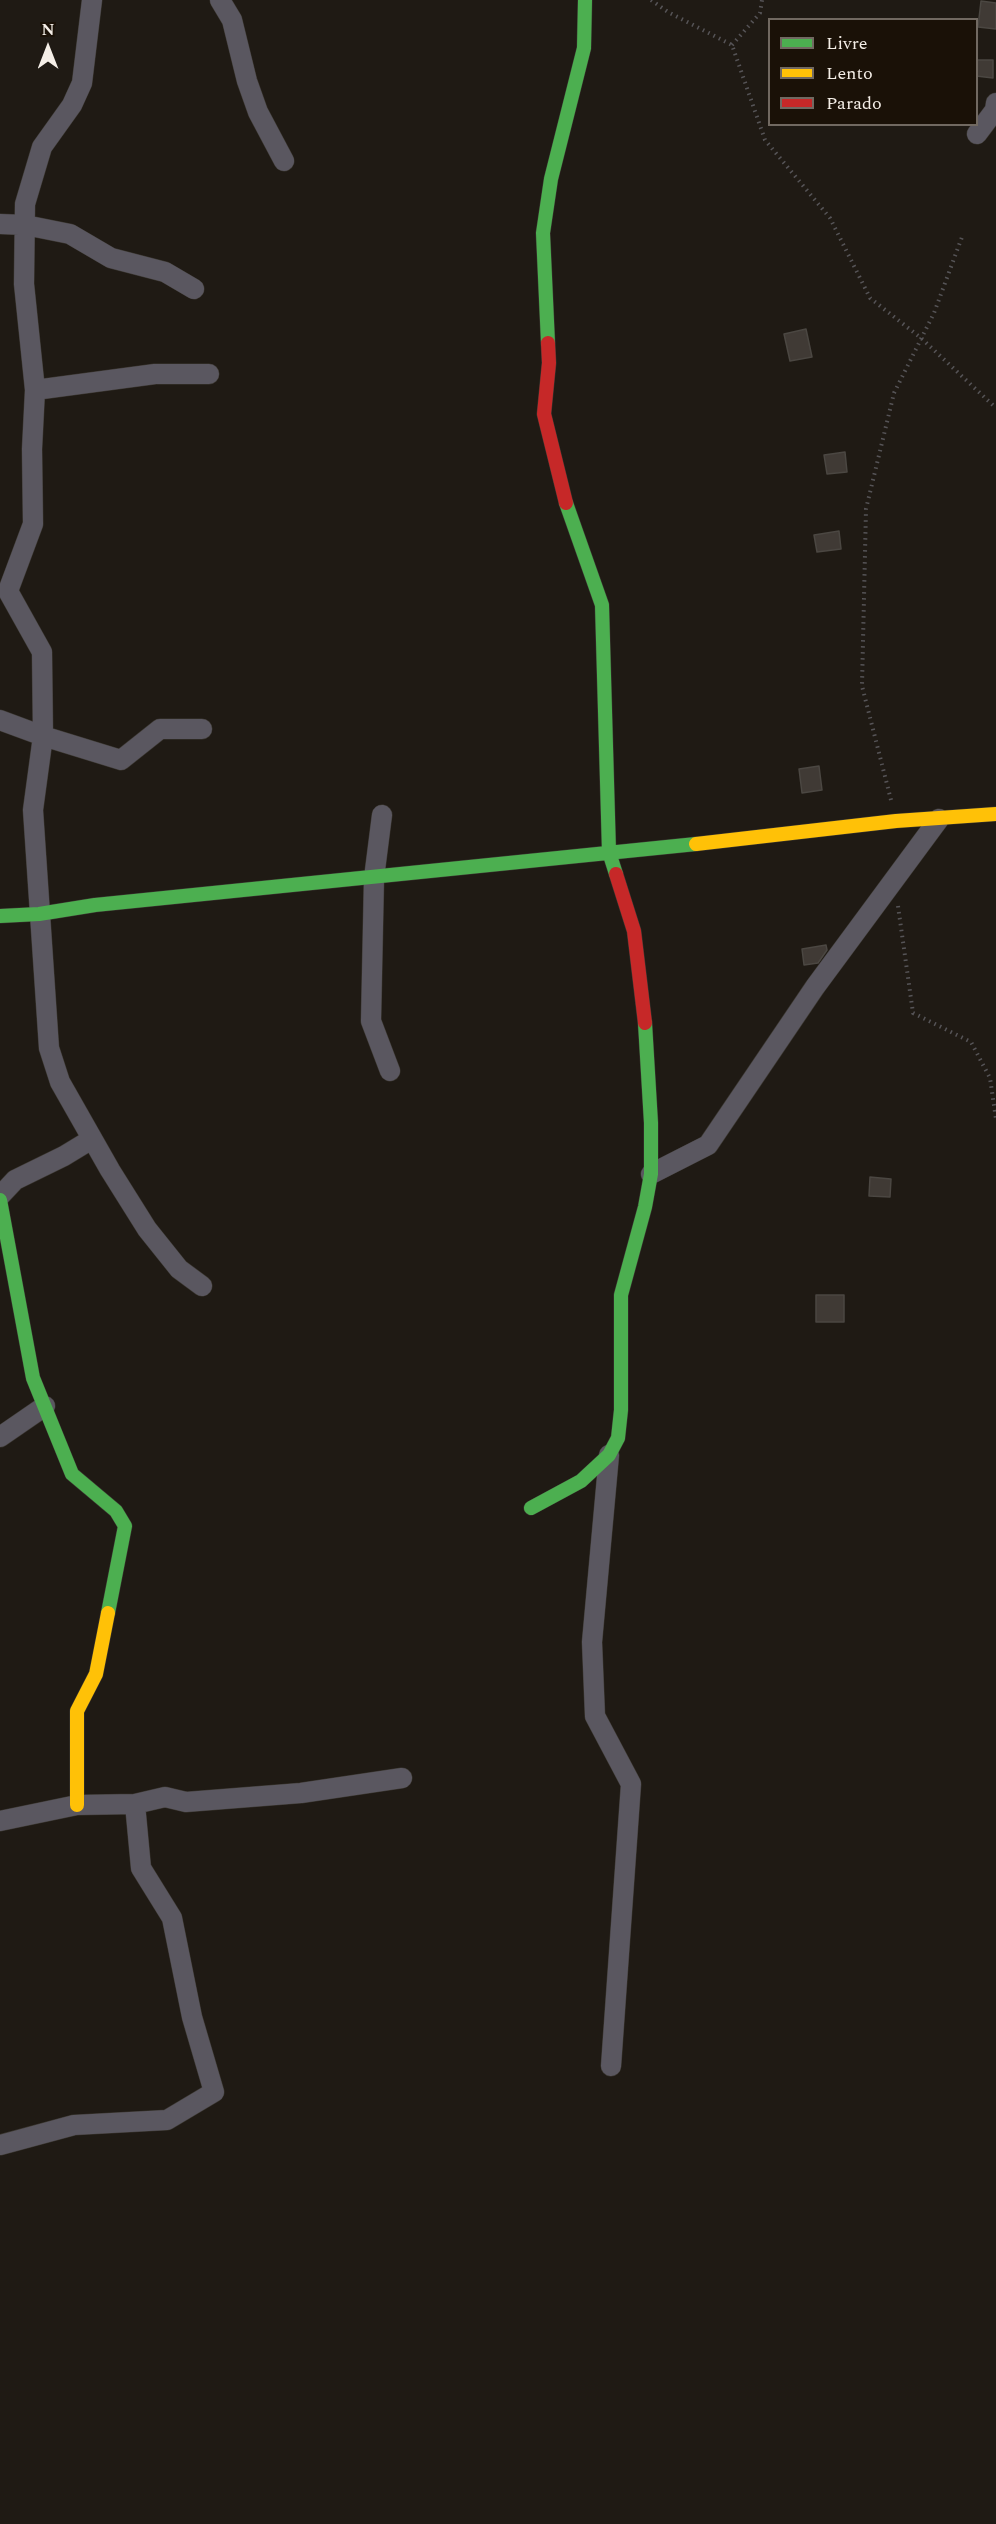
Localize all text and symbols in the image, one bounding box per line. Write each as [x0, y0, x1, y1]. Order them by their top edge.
north arrow [18, 18, 78, 78]
text: N [41, 18, 55, 42]
legend [768, 18, 978, 126]
text: Livre [826, 30, 868, 57]
text: Lento [826, 60, 873, 87]
text: Parado [826, 90, 882, 117]

